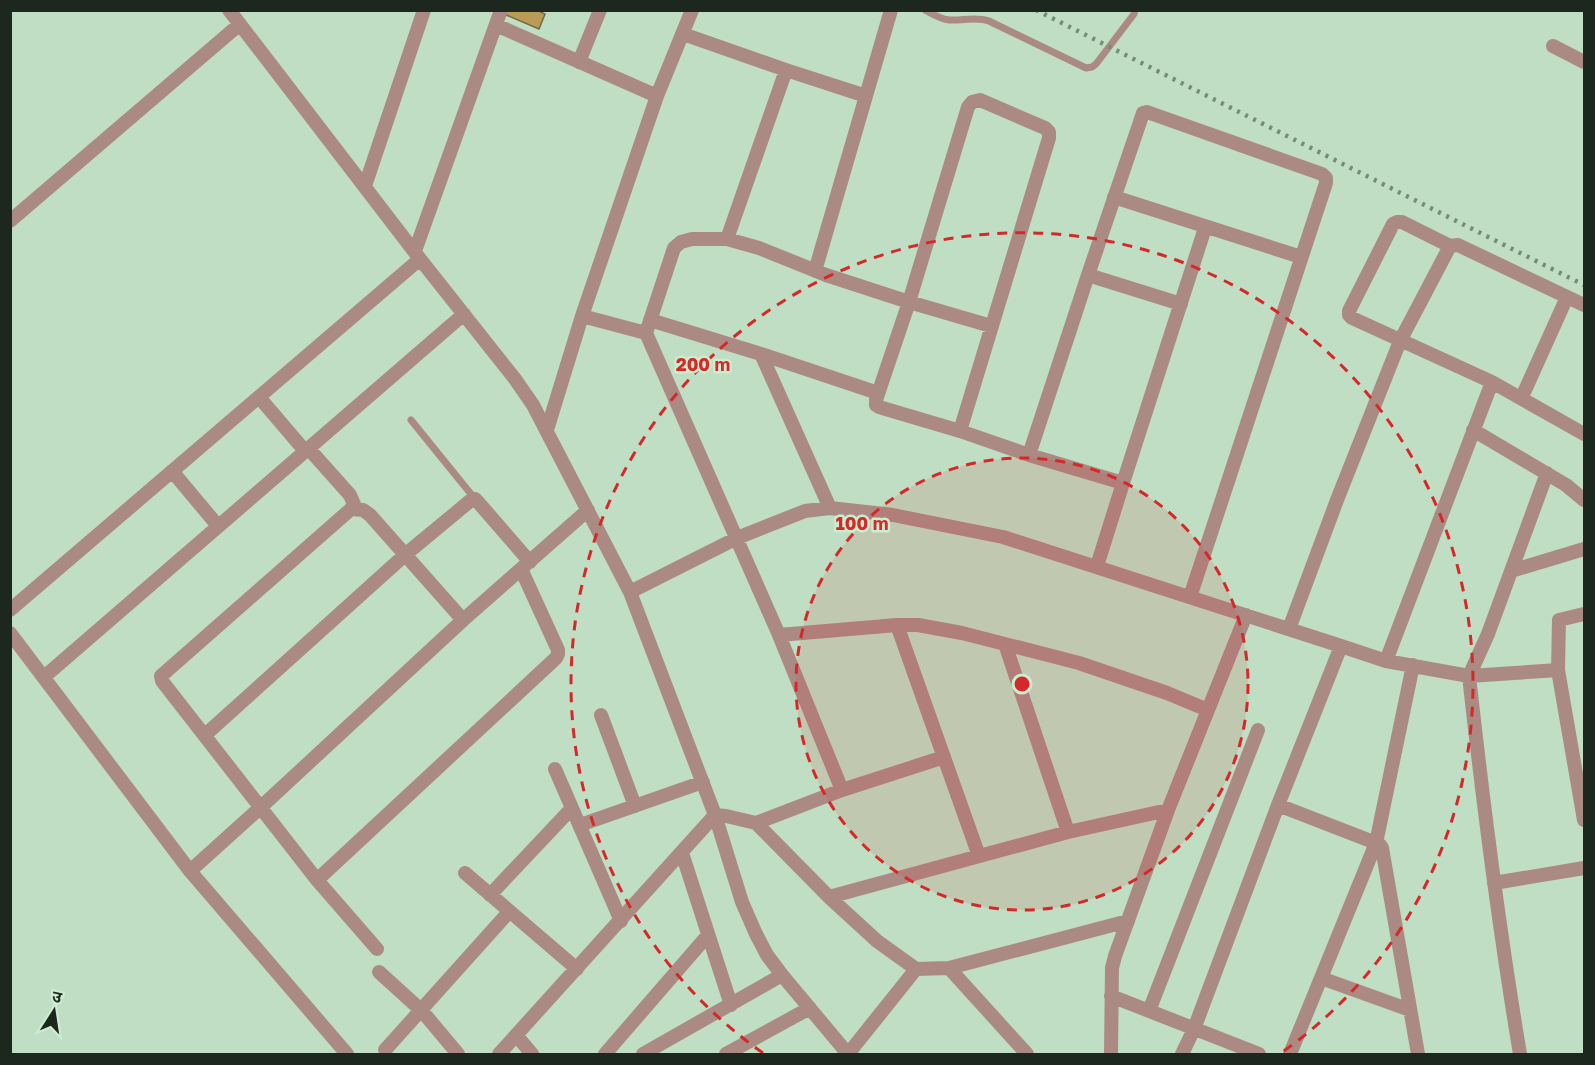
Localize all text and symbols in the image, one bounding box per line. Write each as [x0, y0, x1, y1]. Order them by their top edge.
text: 200 m [676, 353, 730, 375]
text: 100 m [836, 512, 888, 534]
centre of rings [1012, 674, 1032, 694]
north arrow [24, 981, 84, 1041]
text: उ [50, 986, 64, 1007]

